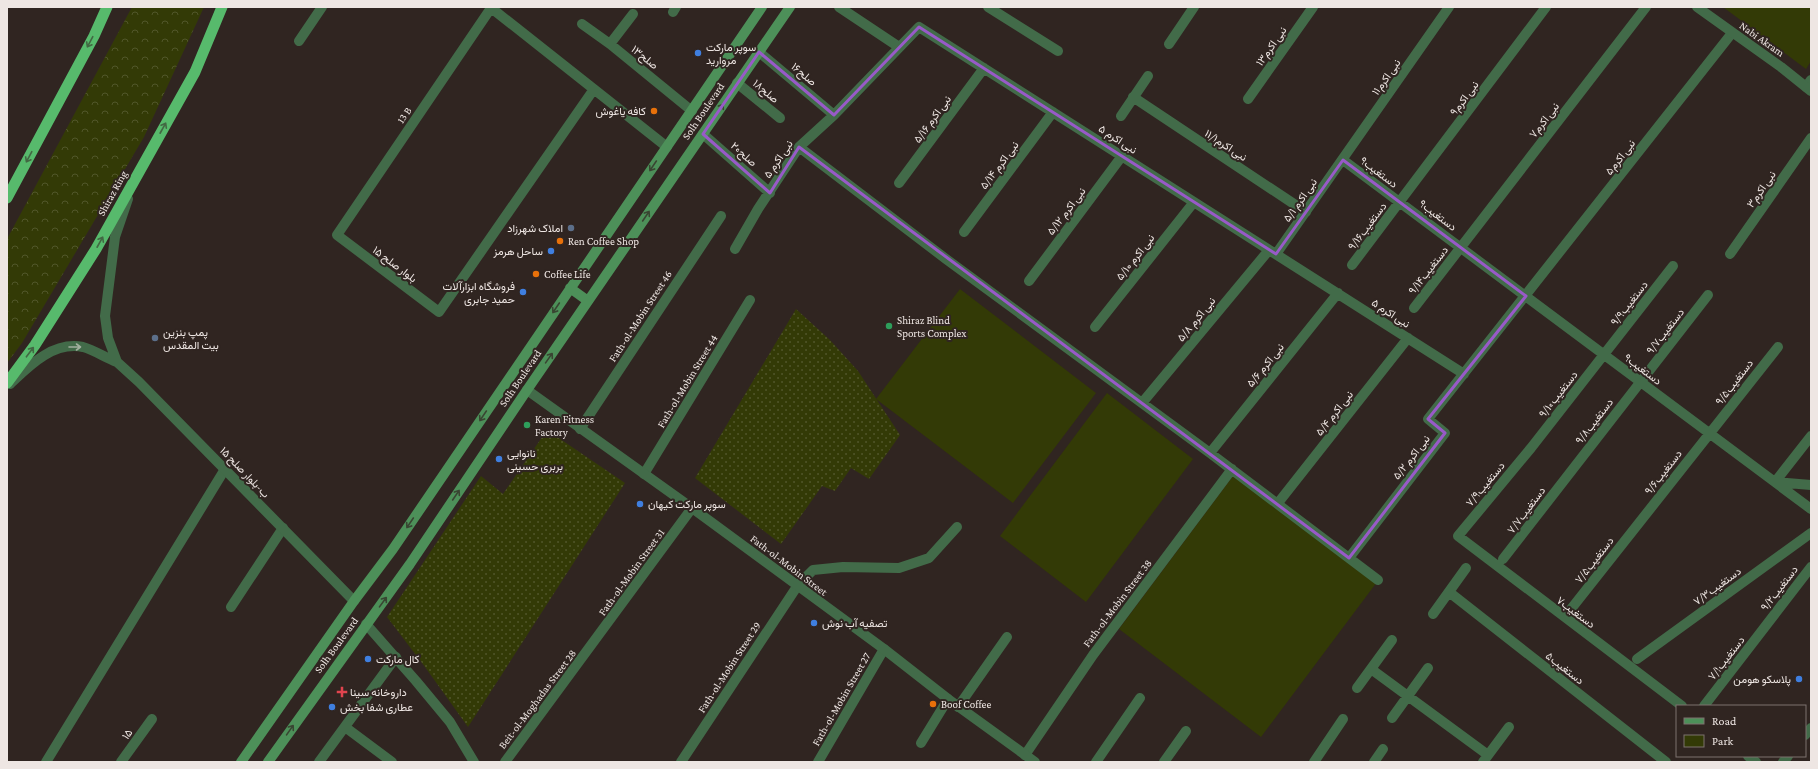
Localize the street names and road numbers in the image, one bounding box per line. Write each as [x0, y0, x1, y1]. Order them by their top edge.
street label: Nabi Akram [1737, 19, 1787, 59]
street label: نبی اکرم۱۳ [1253, 24, 1290, 69]
street label: صلح۱۳ [628, 43, 661, 73]
street label: نبی اکرم۱۱ [1369, 57, 1404, 98]
street label: صلح۱۶ [788, 60, 819, 89]
street label: صلح۱۸ [749, 77, 781, 107]
street label: نبی اکرم۹ [1447, 78, 1482, 119]
street label: Solh Boulevard [680, 80, 727, 142]
street label: نبی اکرم ۵/۱۶ [911, 93, 955, 146]
street label: نبی اکرم۷ [1527, 100, 1563, 141]
street label: 13 B [394, 105, 414, 125]
street label: نبی اکرم ۵ [1096, 122, 1139, 157]
street label: نبی اکرم۱۱/۱ [1202, 127, 1249, 165]
street label: نبی اکرم۵ [1603, 137, 1639, 178]
street label: نبی اکرم ۵ [761, 138, 797, 181]
street label: صلح۲۰ [727, 139, 759, 170]
street label: نبی اکرم ۵/۱۴ [977, 139, 1022, 192]
street label: دستغیب۹ [1357, 154, 1400, 191]
street label: Shiraz Ring [95, 168, 130, 218]
street label: نبی اکرم۳ [1744, 168, 1780, 211]
street label: نبی اکرم ۵/۱ [1281, 176, 1321, 225]
street label: نبی اکرم ۵/۱۲ [1044, 185, 1089, 238]
street label: ۹دستغیب [1416, 197, 1459, 234]
street label: دستغیب۹/۱۶ [1345, 200, 1389, 253]
street label: نبی اکرم ۵/۱۰ [1113, 232, 1158, 284]
street label: بلوار صلح ۱۵ [369, 244, 419, 286]
street label: دستغیب۹/۱۴ [1406, 244, 1451, 297]
street label: Fath-ol-Mobin Street 46 [606, 268, 674, 364]
street label: دستغیب۹/۹ [1608, 278, 1651, 328]
street label: نبی اکرم ۵/۸ [1174, 294, 1219, 345]
street label: نبی اکرم ۵ [1369, 296, 1412, 331]
street label: دستغیب۹/۷ [1644, 306, 1687, 357]
street label: Fath-ol-Mobin Street 44 [654, 332, 720, 430]
street label: نبی اکرم ۵/۶ [1244, 341, 1288, 390]
street label: Solh Boulevard [497, 347, 544, 409]
street label: دستغیب۹ [1621, 351, 1664, 388]
street label: ۹/۵دستغیب [1713, 357, 1756, 408]
street label: دستغیب۹/۱۰ [1536, 368, 1581, 420]
street label: نبی اکرم ۵/۴ [1313, 388, 1357, 439]
street label: دستغیب۹/۸ [1573, 396, 1616, 447]
street label: نبی اکرم ۵/۲ [1390, 433, 1434, 483]
street label: ۱۵ ب-بلوار صلح [216, 444, 272, 501]
street label: دستغیب۹/۶ [1642, 447, 1685, 497]
street label: دستغیب۷/۹ [1463, 459, 1508, 509]
street label: دستغیب۷/۷ [1505, 484, 1548, 536]
street label: Fath-ol-Mobin Street 31 [596, 526, 667, 618]
street label: Fath-ol-Mobin Street [748, 532, 830, 598]
street label: دستغیب۷/۵ [1572, 535, 1617, 586]
street label: Fath-ol-Mobin Street 38 [1080, 557, 1154, 649]
street label: دستغیب۹/۲ [1758, 563, 1801, 613]
street label: دستغیب۷/۳ [1691, 565, 1744, 608]
street label: دستغیب۷ [1554, 594, 1598, 631]
street label: Solh Boulevard [312, 615, 360, 675]
street label: Fath-ol-Mobin Street 29 [695, 619, 763, 715]
street label: دستغیب۷/۱ [1705, 634, 1748, 683]
street label: Beit-ol-Moghadas Street 28 [496, 647, 579, 752]
street label: دستغیب۵ [1543, 649, 1586, 687]
street label: Fath-ol-Mobin Street 27 [809, 650, 873, 748]
street label: ۱۵ [119, 727, 135, 741]

